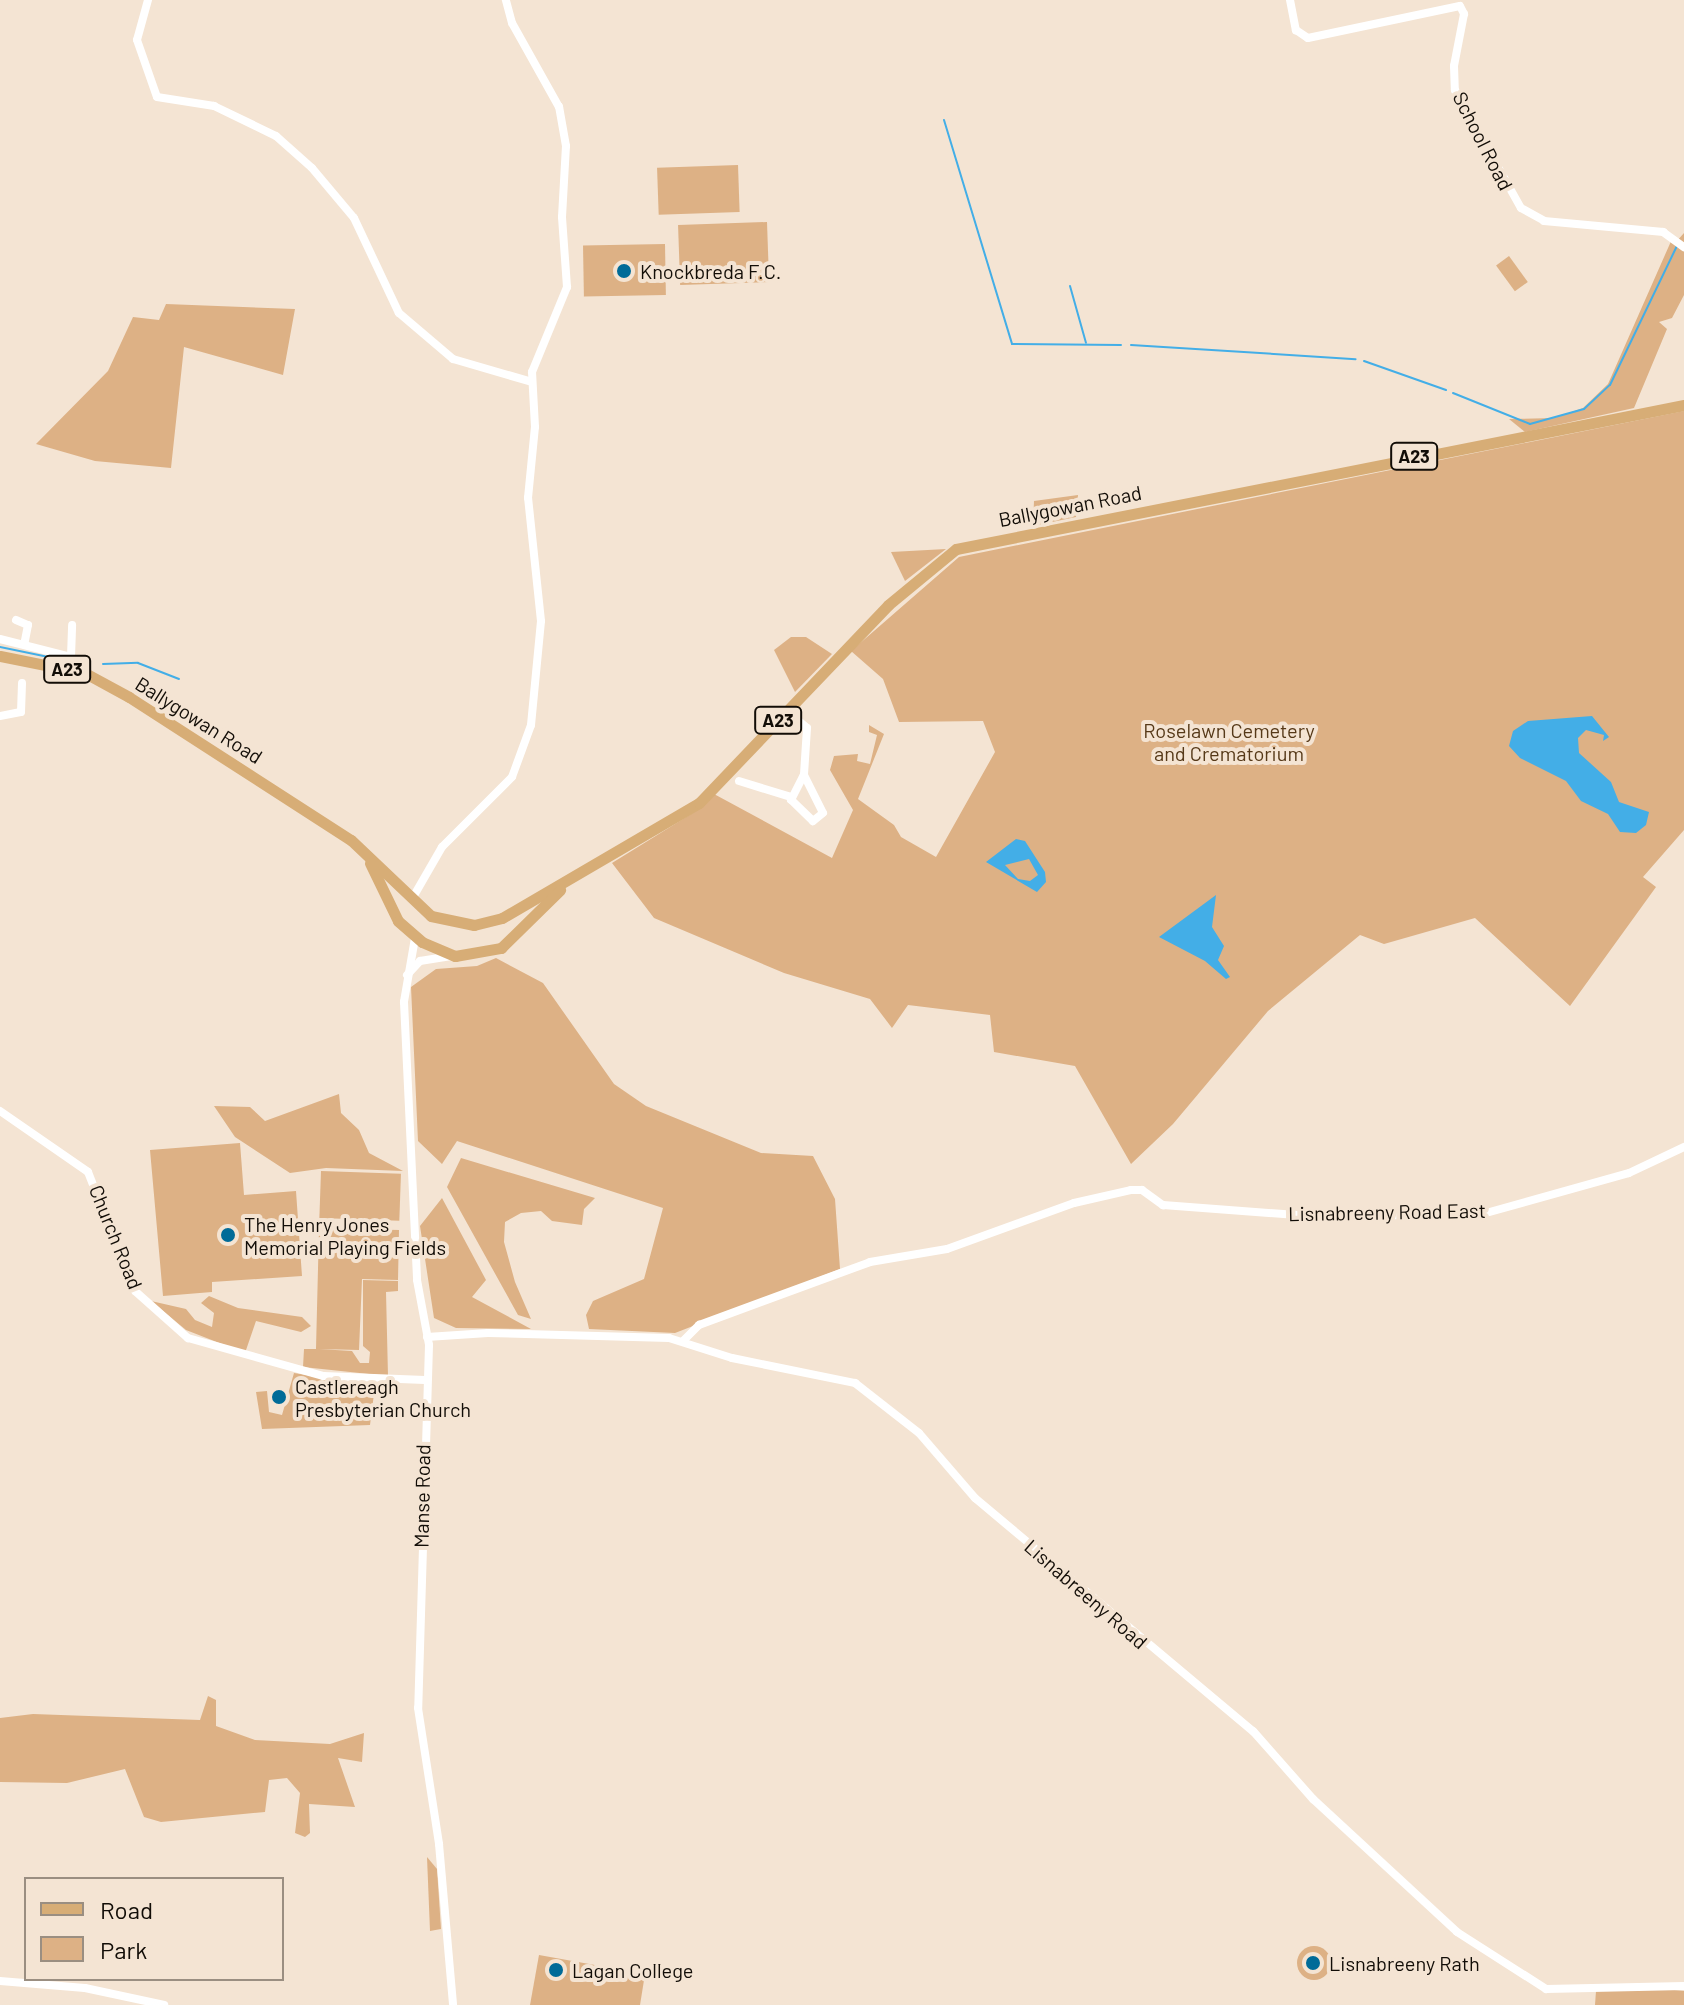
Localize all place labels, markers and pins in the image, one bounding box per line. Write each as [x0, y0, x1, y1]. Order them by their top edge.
place label: Knockbreda F.C. [640, 259, 781, 283]
marker: Knockbreda F.C. [615, 262, 633, 280]
place label: The Henry Jones Memorial Playing Fields [244, 1212, 446, 1259]
marker: The Henry Jones Memorial Playing Fields [219, 1226, 237, 1244]
place label: Castlereagh Presbyterian Church [295, 1374, 471, 1421]
marker: Castlereagh Presbyterian Church [270, 1388, 288, 1406]
place label: Lisnabreeny Rath [1329, 1951, 1480, 1975]
marker: Lisnabreeny Rath [1304, 1954, 1322, 1972]
place label: Lagan College [572, 1958, 694, 1982]
marker: Lagan College [547, 1961, 565, 1979]

